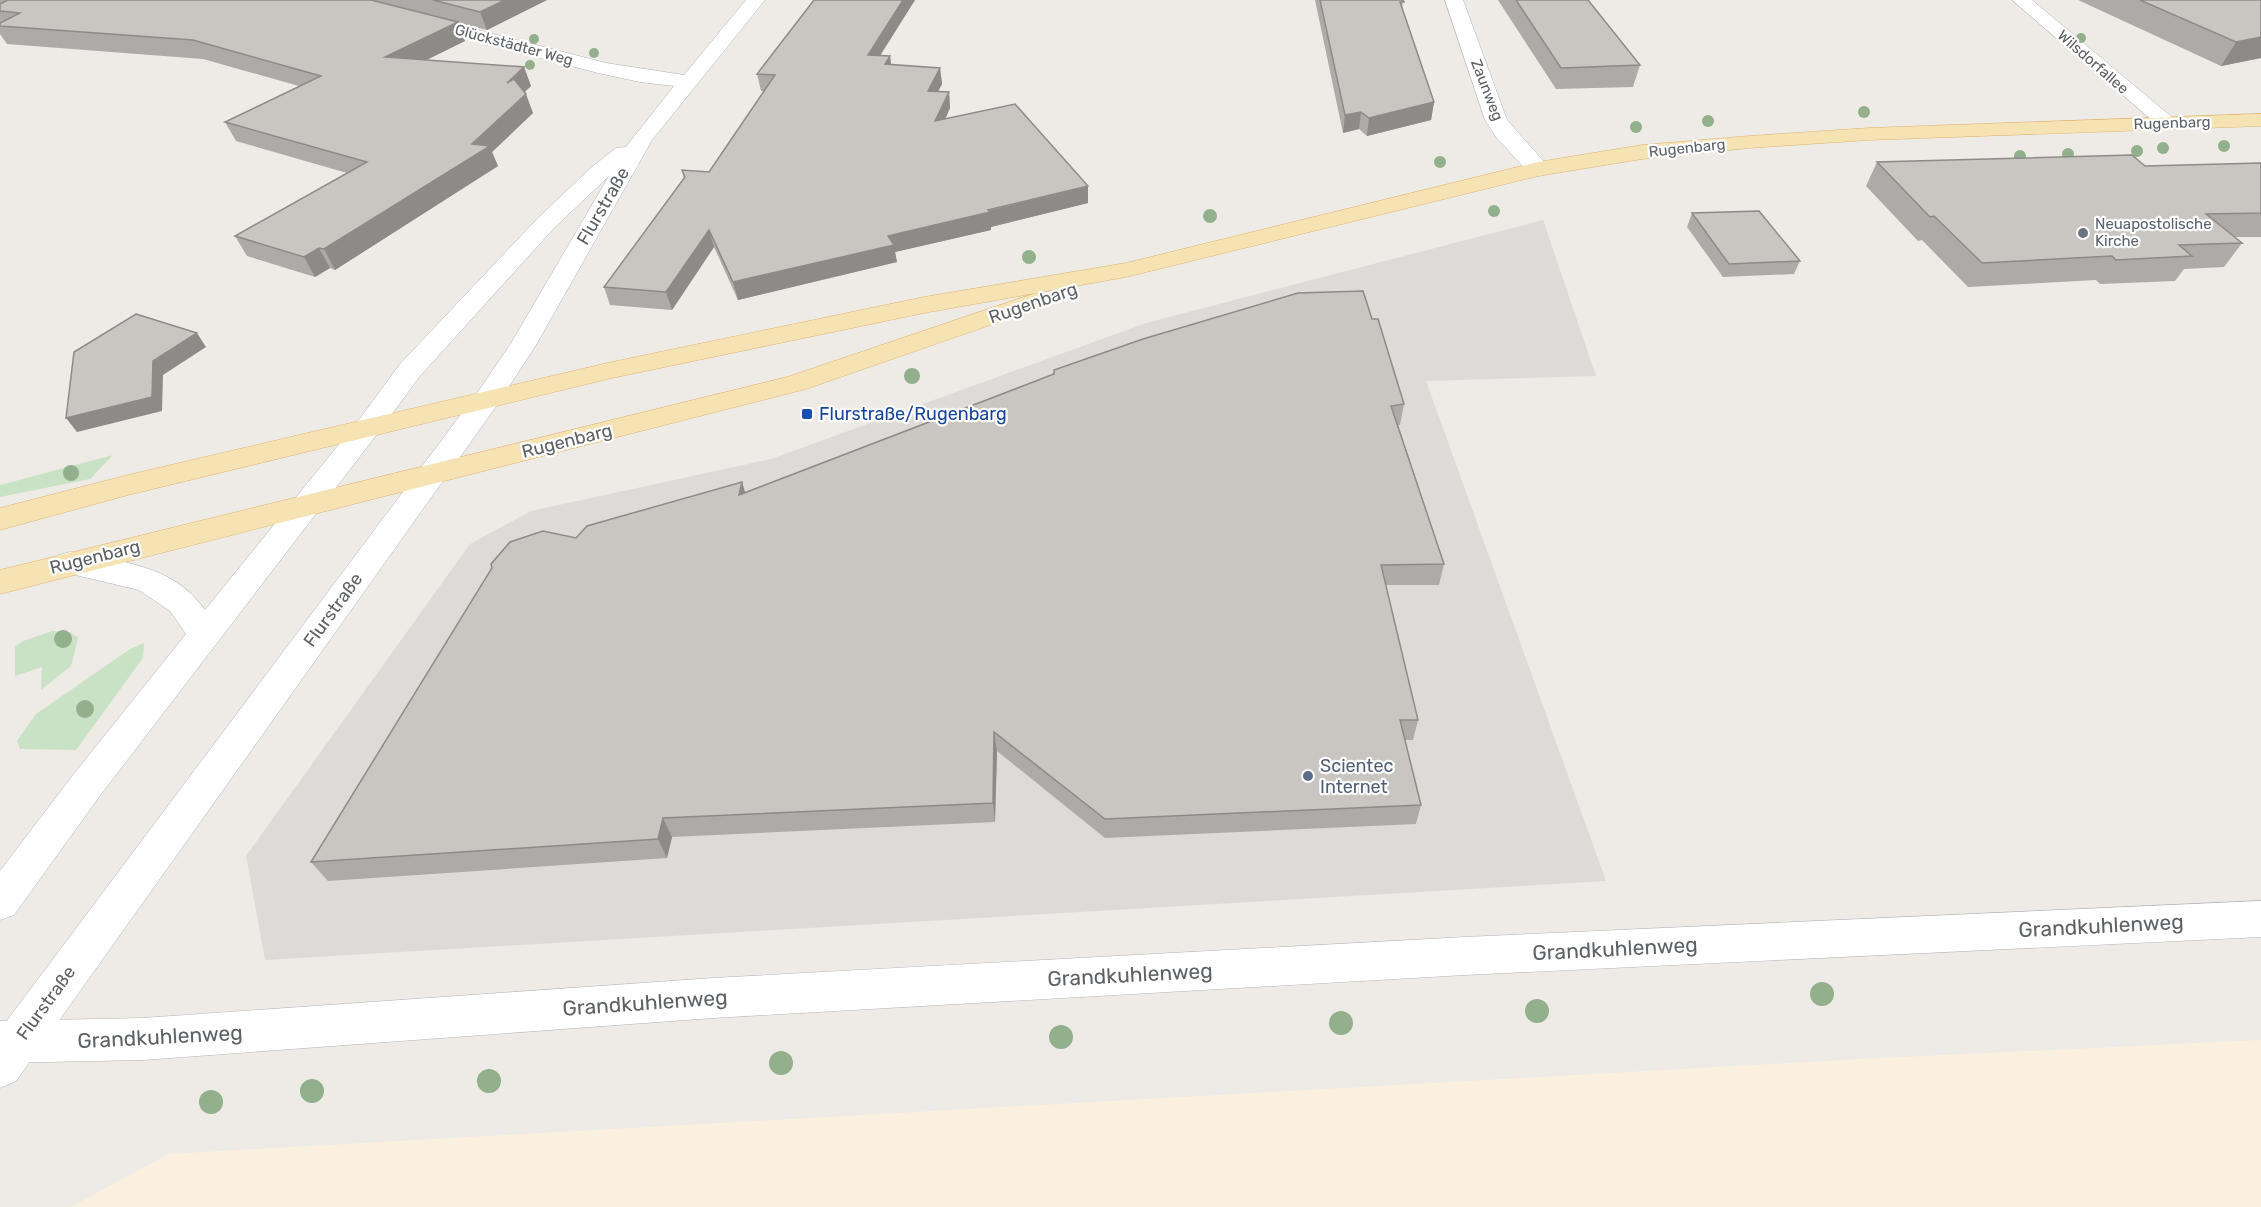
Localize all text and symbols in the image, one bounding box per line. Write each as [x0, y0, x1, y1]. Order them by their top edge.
street label: Glückstädter Weg [453, 21, 575, 69]
street label: Wilsdorfallee [2054, 26, 2132, 98]
street label: Zaunweg [1467, 57, 1507, 123]
street label: Rugenbarg [2133, 113, 2211, 133]
street label: Rugenbarg [1648, 135, 1726, 161]
street label: Flurstraße [572, 163, 634, 249]
place label: Neuapostolische Kirche [2095, 215, 2212, 250]
marker: Neuapostolische Kirche [2076, 226, 2090, 240]
street label: Rugenbarg [986, 278, 1080, 328]
place label: Flurstraße/Rugenbarg [819, 403, 1007, 425]
marker: Flurstraße/Rugenbarg [800, 407, 814, 421]
street label: Rugenbarg [520, 419, 614, 463]
street label: Rugenbarg [48, 535, 142, 579]
street label: Flurstraße [299, 569, 367, 651]
place label: Scientec Internet [1320, 755, 1393, 798]
marker: Scientec Internet [1301, 769, 1315, 783]
street label: Grandkuhlenweg [2018, 909, 2184, 942]
street label: Grandkuhlenweg [1532, 932, 1698, 965]
street label: Grandkuhlenweg [1047, 958, 1213, 991]
street label: Flurstraße [12, 962, 80, 1044]
street label: Grandkuhlenweg [562, 984, 728, 1021]
street label: Grandkuhlenweg [77, 1020, 243, 1053]

